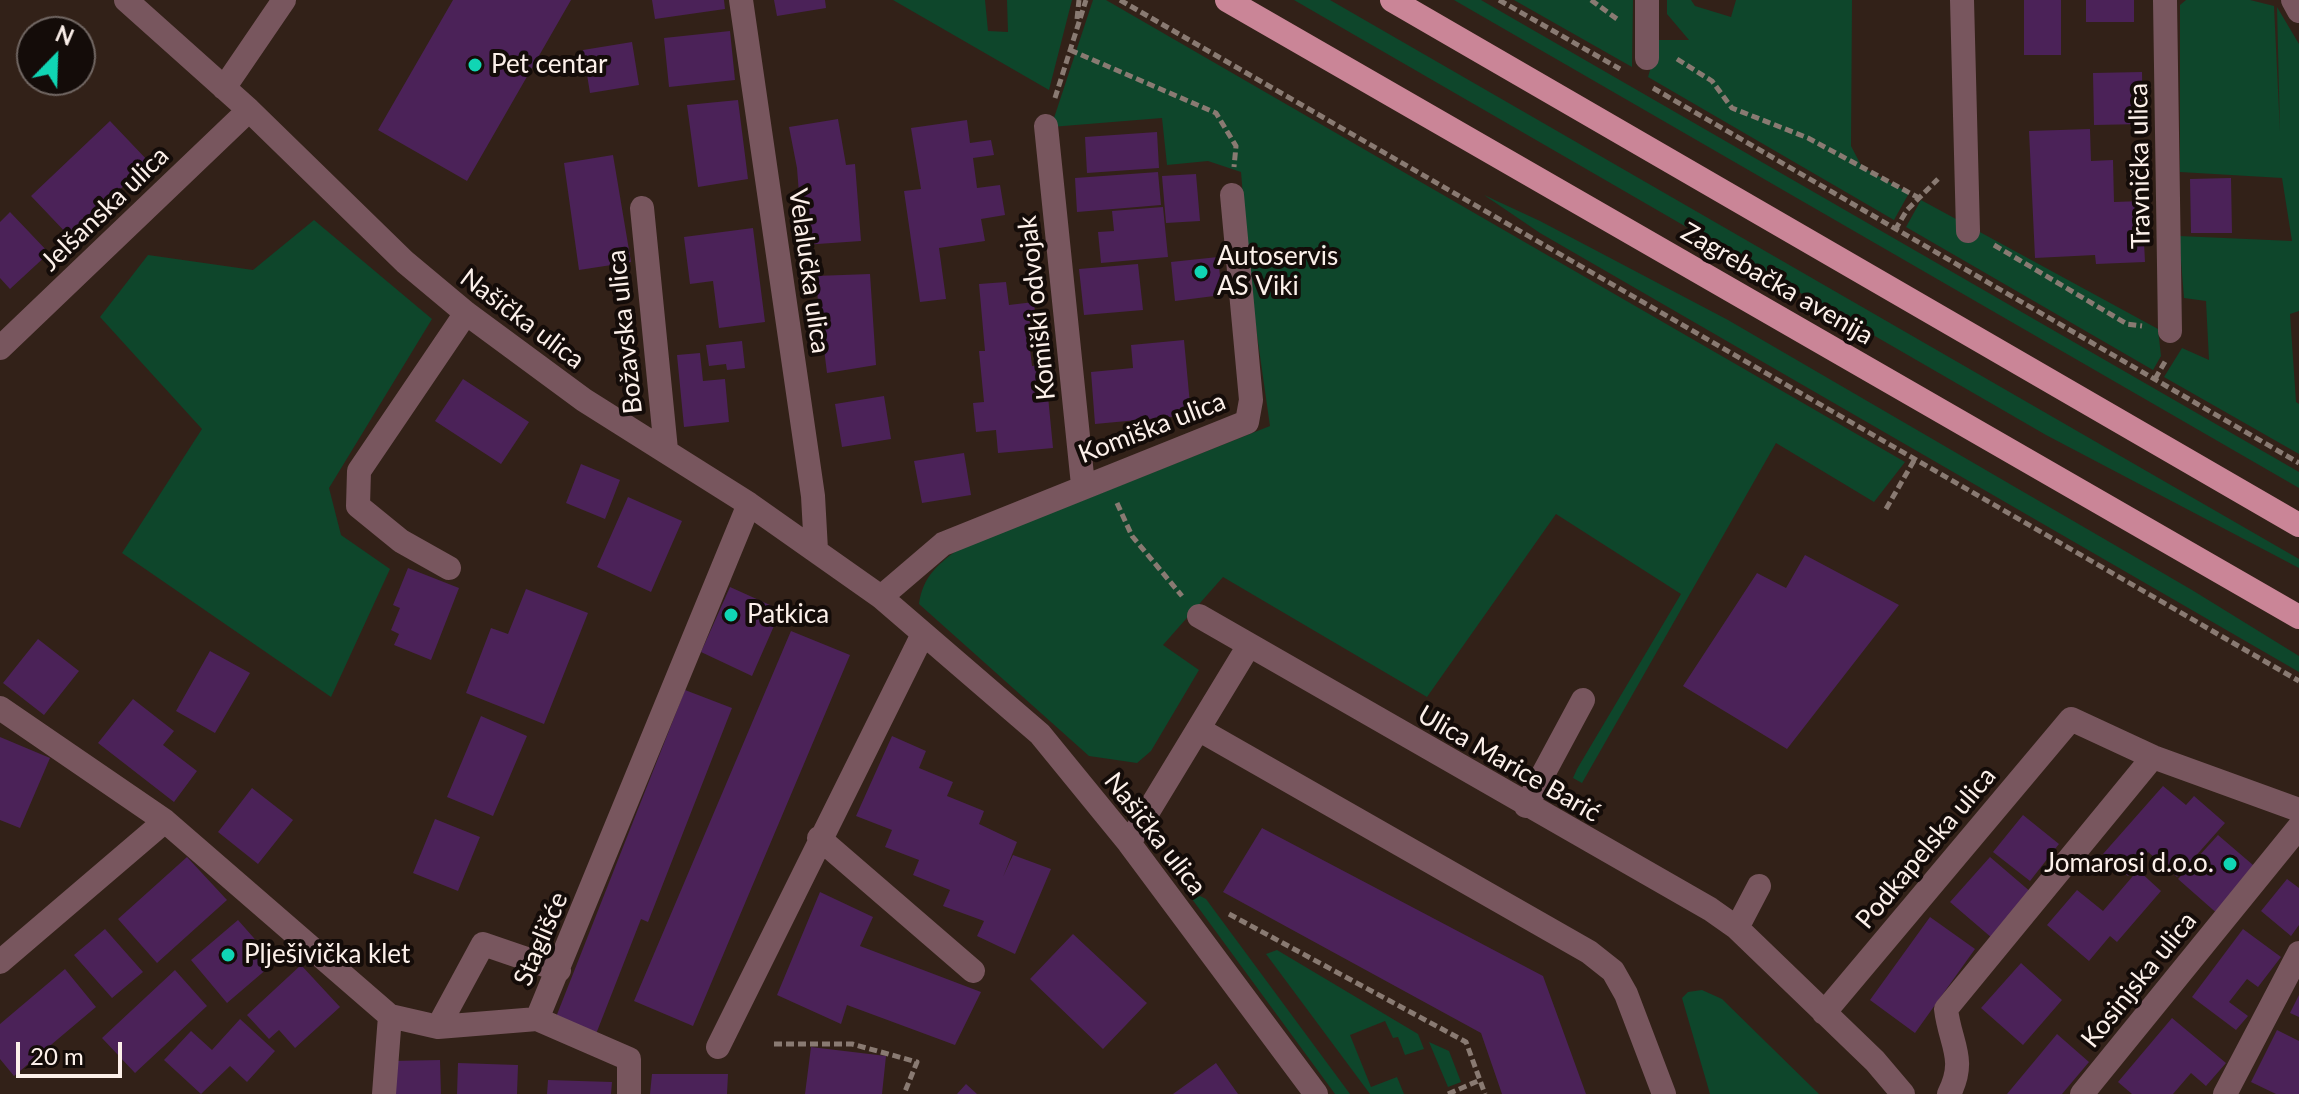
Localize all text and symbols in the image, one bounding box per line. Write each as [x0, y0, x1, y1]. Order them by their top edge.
north arrow [16, 16, 96, 96]
text: N [52, 20, 78, 51]
place label: Pet centar [491, 49, 607, 81]
marker: Pet centar [466, 56, 484, 74]
street label: Travnička ulica [2123, 83, 2157, 249]
street label: Jelšanska ulica [35, 140, 175, 278]
street label: Velalučka ulica [782, 186, 836, 356]
street label: Komiški odvojak [1012, 214, 1062, 402]
street label: Zagrebačka avenija [1675, 216, 1879, 352]
place label: Autoservis AS Viki [1217, 241, 1338, 302]
street label: Božavska ulica [601, 248, 649, 416]
street label: Našička ulica [454, 262, 590, 376]
marker: Autoservis AS Viki [1192, 263, 1210, 281]
street label: Komiška ulica [1074, 386, 1230, 470]
place label: Patkica [747, 599, 829, 631]
marker: Patkica [722, 606, 740, 624]
street label: Ulica Marice Barić [1412, 699, 1606, 829]
street label: Podkapelska ulica [1849, 761, 2003, 935]
street label: Našička ulica [1097, 766, 1213, 902]
place label: Jomarosi d.o.o. [2044, 848, 2214, 880]
marker: Jomarosi d.o.o. [2221, 855, 2239, 873]
street label: Staglišće [507, 887, 575, 991]
street label: Kosinjska ulica [2075, 906, 2203, 1054]
place label: Plješivička klet [244, 939, 410, 971]
marker: Plješivička klet [219, 946, 237, 964]
scale bar [20, 1026, 126, 1076]
text: 20 m [30, 1041, 84, 1070]

